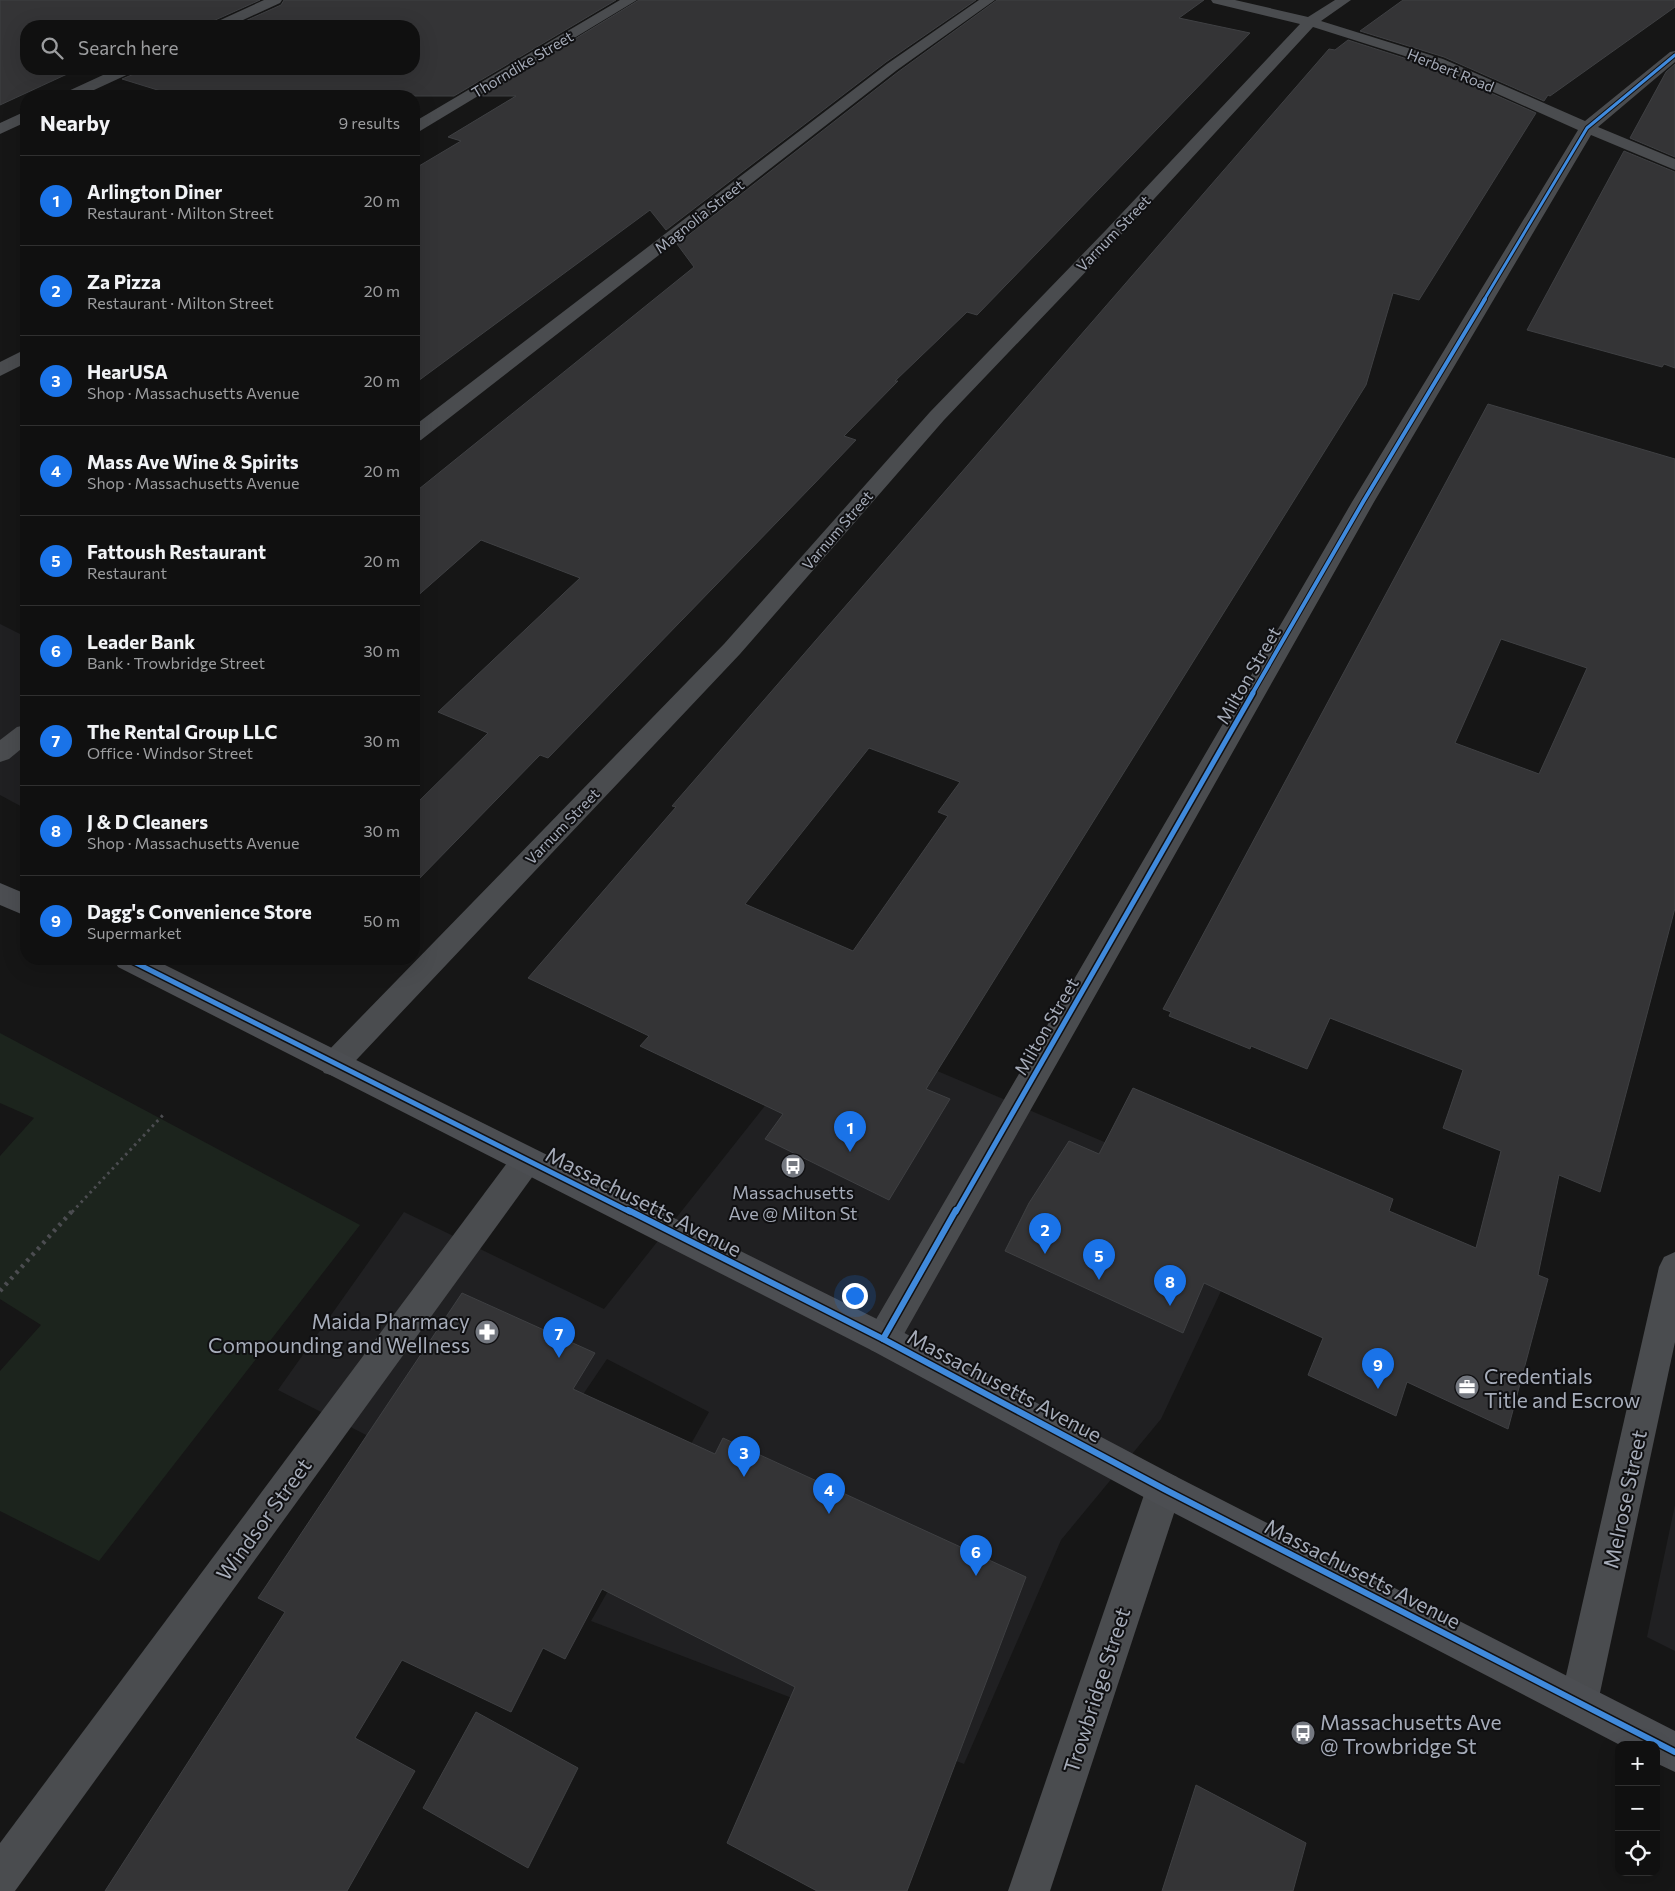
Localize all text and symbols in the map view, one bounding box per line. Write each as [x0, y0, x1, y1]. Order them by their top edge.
search box [20, 20, 420, 75]
street label: Thorndike Street [468, 27, 576, 101]
icon: search [38, 34, 66, 62]
text: Search here [78, 36, 178, 59]
street label: Herbert Road [1405, 44, 1497, 96]
text: Nearby [40, 110, 110, 135]
text: 9 results [339, 113, 400, 132]
street label: Magnolia Street [651, 175, 747, 257]
text: Arlington Diner [87, 180, 222, 203]
text: 1 [52, 191, 60, 210]
text: 20 m [364, 191, 400, 210]
street label: Varnum Street [1072, 191, 1154, 275]
text: Restaurant · Milton Street [87, 203, 274, 222]
text: Za Pizza [87, 270, 161, 293]
text: 2 [51, 281, 61, 300]
text: 20 m [364, 281, 400, 300]
text: Restaurant · Milton Street [87, 293, 274, 312]
text: HearUSA [87, 360, 168, 383]
text: 3 [51, 371, 61, 390]
text: 20 m [364, 371, 400, 390]
text: Shop · Massachusetts Avenue [87, 383, 299, 402]
text: Mass Ave Wine & Spirits [87, 450, 299, 473]
text: 4 [51, 461, 61, 480]
text: 20 m [364, 461, 400, 480]
text: Shop · Massachusetts Avenue [87, 473, 299, 492]
street label: Varnum Street [798, 487, 876, 573]
text: Fattoush Restaurant [87, 540, 266, 563]
text: 5 [51, 551, 61, 570]
text: 20 m [364, 551, 400, 570]
text: Restaurant [87, 563, 167, 582]
street label: Milton Street [1211, 622, 1285, 728]
text: Leader Bank [87, 630, 195, 653]
text: 6 [51, 641, 61, 660]
text: 30 m [363, 641, 400, 660]
text: Bank · Trowbridge Street [87, 653, 265, 672]
text: The Rental Group LLC [87, 720, 277, 743]
text: 7 [52, 731, 60, 750]
text: 30 m [363, 731, 400, 750]
text: Office · Windsor Street [87, 743, 253, 762]
street label: Varnum Street [521, 784, 603, 868]
text: J & D Cleaners [87, 810, 208, 833]
text: 8 [51, 821, 61, 840]
text: 30 m [363, 821, 400, 840]
text: Shop · Massachusetts Avenue [87, 833, 299, 852]
text: Dagg's Convenience Store [87, 900, 312, 923]
text: 9 [51, 911, 61, 930]
text: 50 m [363, 911, 400, 930]
text: Supermarket [87, 923, 182, 942]
street label: Milton Street [1009, 973, 1083, 1079]
pin: 1 [834, 1111, 866, 1152]
street label: Massachusetts Avenue [542, 1141, 746, 1261]
bus stop icon: Massachusetts Ave @ Milton St [780, 1153, 806, 1179]
place label: Massachusetts Ave @ Milton St [729, 1181, 857, 1224]
pin: 2 [1029, 1213, 1061, 1254]
pin: 5 [1083, 1239, 1115, 1280]
pin: 8 [1154, 1265, 1186, 1306]
your location [842, 1283, 868, 1309]
place label: Maida Pharmacy Compounding and Wellness [208, 1308, 470, 1357]
pin: 7 [543, 1317, 575, 1358]
pharmacy icon: Maida Pharmacy Compounding and Wellness [474, 1319, 500, 1345]
street label: Massachusetts Avenue [904, 1323, 1106, 1447]
pin: 9 [1362, 1348, 1394, 1389]
place label: Credentials Title and Escrow [1484, 1363, 1641, 1412]
office icon: Credentials Title and Escrow [1454, 1374, 1480, 1400]
street label: Melrose Street [1597, 1428, 1651, 1570]
pin: 3 [728, 1436, 760, 1477]
street label: Windsor Street [210, 1453, 316, 1585]
pin: 4 [813, 1473, 845, 1514]
street label: Massachusetts Avenue [1261, 1513, 1465, 1633]
pin: 6 [960, 1535, 992, 1576]
street label: Trowbridge Street [1057, 1604, 1135, 1776]
place label: Massachusetts Ave @ Trowbridge St [1320, 1709, 1502, 1758]
bus stop icon: Massachusetts Ave @ Trowbridge St [1290, 1720, 1316, 1746]
map controls [1615, 1741, 1660, 1876]
button: + [1615, 1741, 1660, 1786]
button: − [1615, 1786, 1660, 1831]
button: locate [1615, 1831, 1660, 1876]

